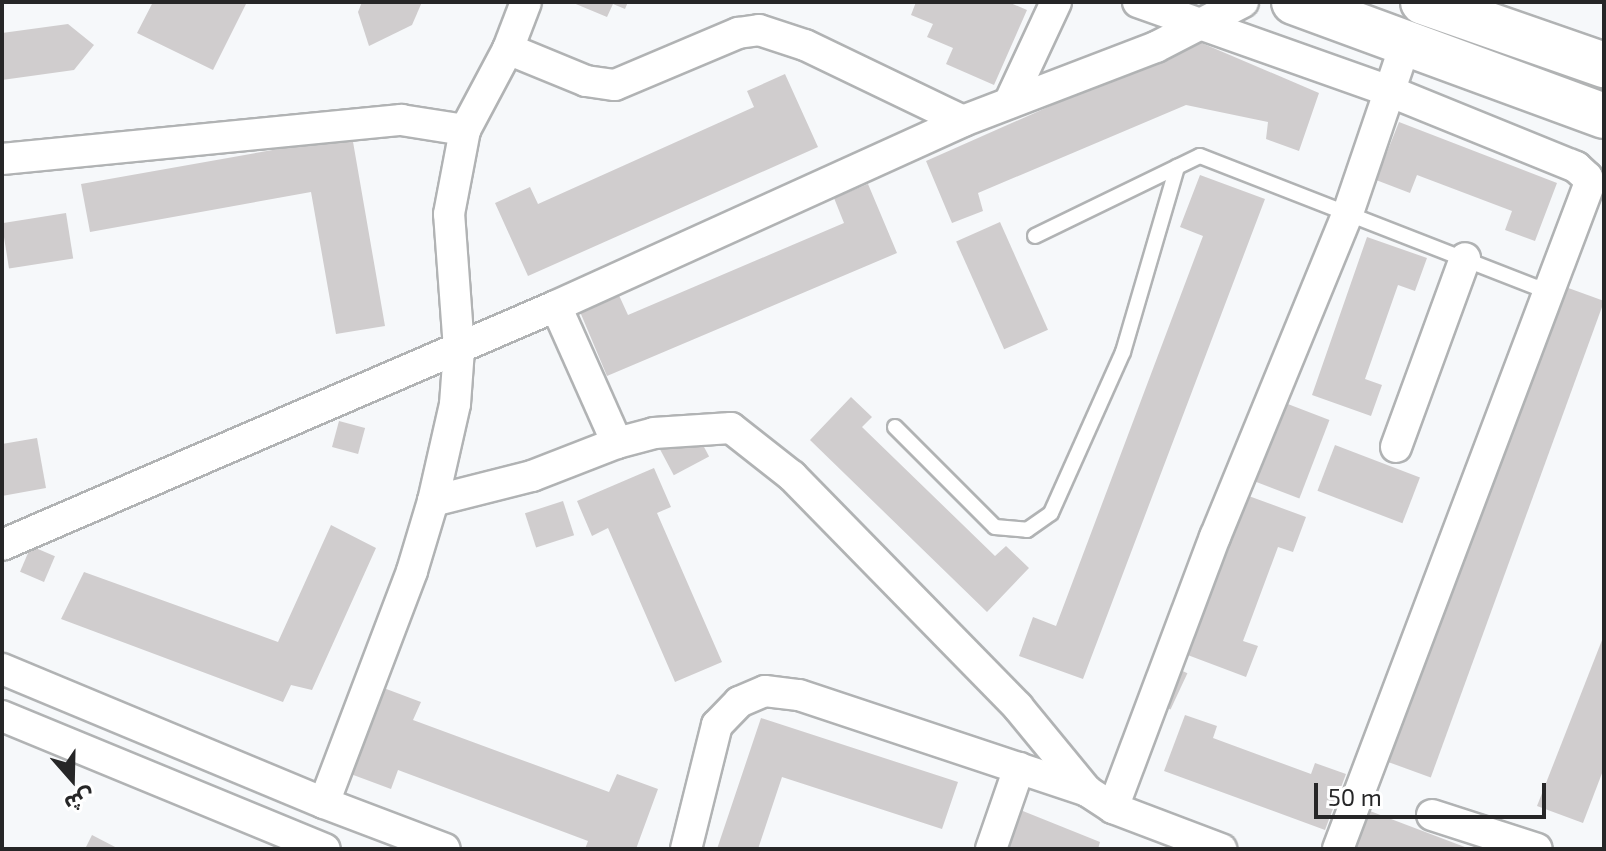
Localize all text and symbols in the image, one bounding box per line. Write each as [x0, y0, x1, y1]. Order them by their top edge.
north arrow [32, 739, 112, 819]
scale bar [1318, 767, 1550, 817]
text: 50 m [1328, 782, 1382, 811]
text: ش [62, 784, 99, 819]

